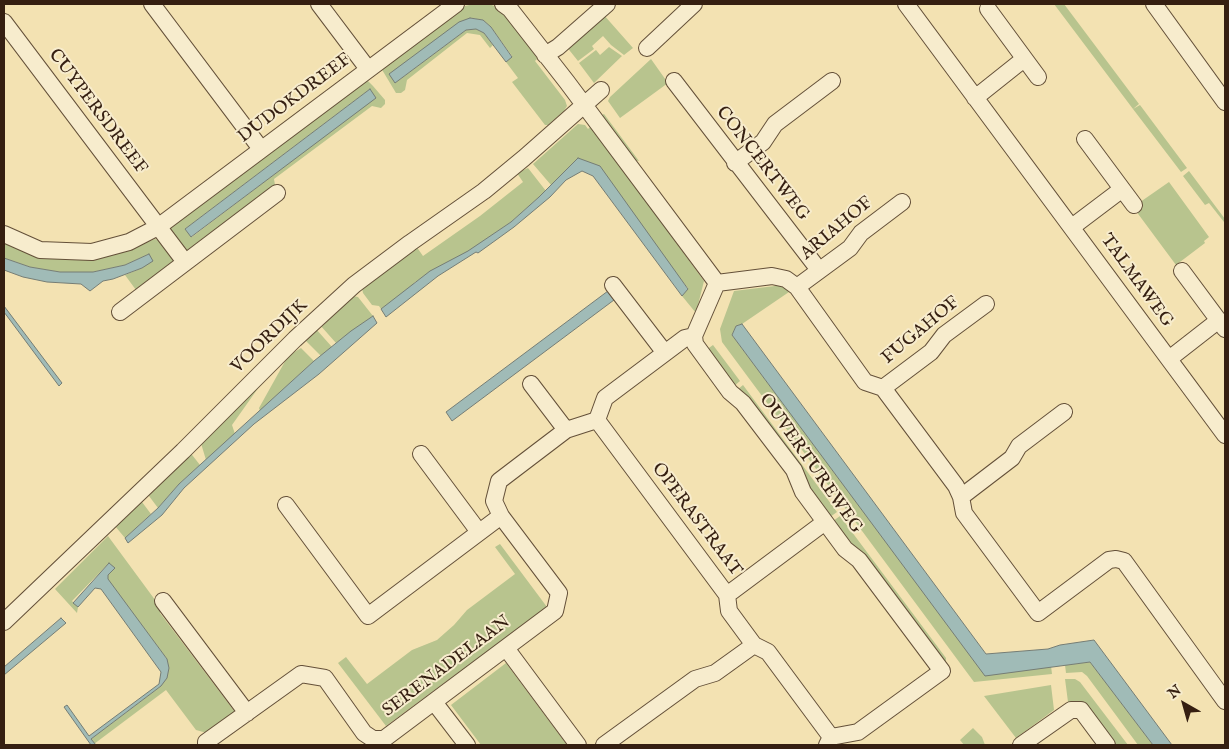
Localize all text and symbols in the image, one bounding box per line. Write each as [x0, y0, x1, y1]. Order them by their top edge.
street label: CUYPERSDREEF [43, 45, 151, 179]
street label: DUDOKDREEF [234, 49, 356, 149]
street label: CONCERTWEG [711, 103, 813, 225]
street label: ARIAHOF [797, 193, 877, 265]
street label: TALMAWEG [1095, 230, 1177, 332]
street label: FUGAHOF [878, 292, 964, 370]
street label: VOORDIJK [228, 295, 312, 379]
street label: OUVERTUREWEG [754, 390, 866, 538]
street label: OPERASTRAAT [646, 459, 746, 581]
street label: SERENADELAAN [379, 612, 515, 722]
north arrow [1159, 679, 1209, 729]
text: N [1164, 681, 1185, 703]

